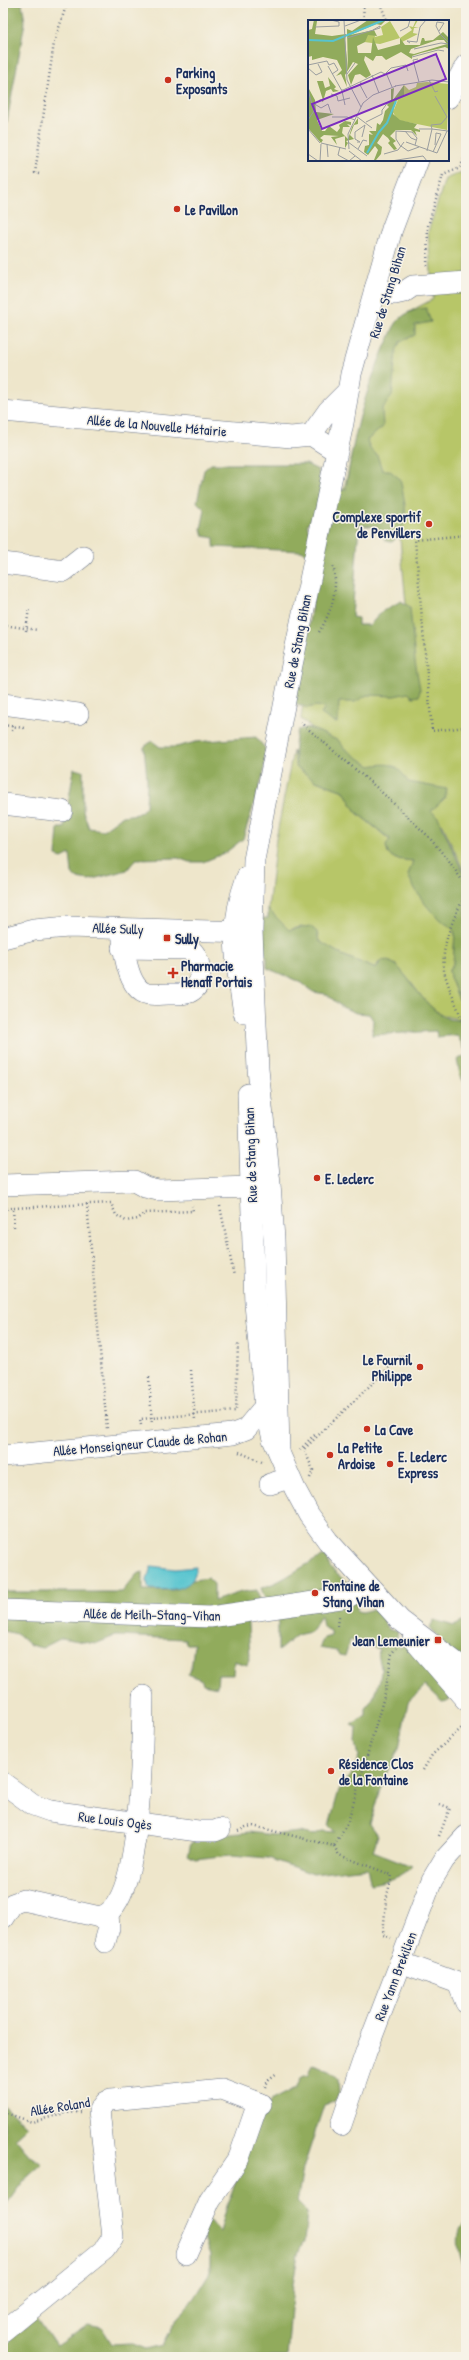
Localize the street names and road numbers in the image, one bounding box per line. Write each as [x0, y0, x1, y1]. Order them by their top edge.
street label: Rue de Stang Bihan [364, 244, 411, 341]
street label: Allée de la Nouvelle Métairie [86, 409, 228, 441]
street label: Rue de Stang Bihan [279, 592, 316, 690]
street label: Allée Sully [92, 918, 144, 939]
street label: Rue de Stang Bihan [239, 1107, 262, 1203]
street label: Allée Monseigneur Claude de Rohan [52, 1426, 228, 1461]
street label: Allée de Meilh-Stang-Vihan [83, 1603, 221, 1626]
street label: Rue Louis Ogès [77, 1806, 153, 1835]
street label: Rue Yann Brekilien [369, 1929, 421, 2023]
street label: Allée Roland [29, 2092, 92, 2120]

